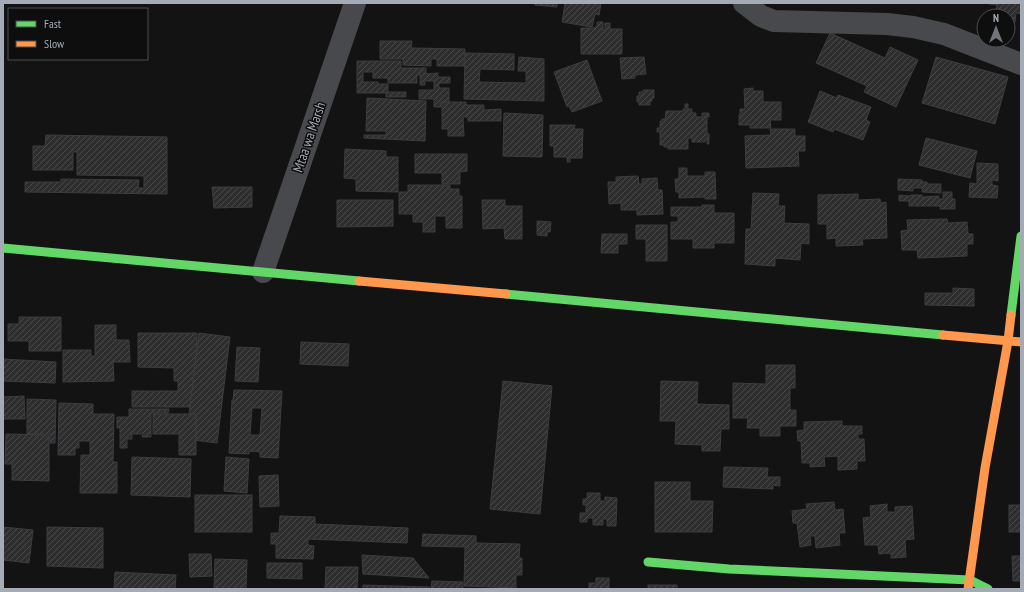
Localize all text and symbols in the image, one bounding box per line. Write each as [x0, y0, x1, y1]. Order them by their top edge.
legend [8, 8, 148, 60]
north arrow [976, 8, 1016, 48]
text: N [993, 11, 999, 25]
text: Fast [44, 16, 62, 31]
text: Slow [44, 36, 65, 51]
street label: Mtaa wa Marsh [289, 100, 329, 174]

